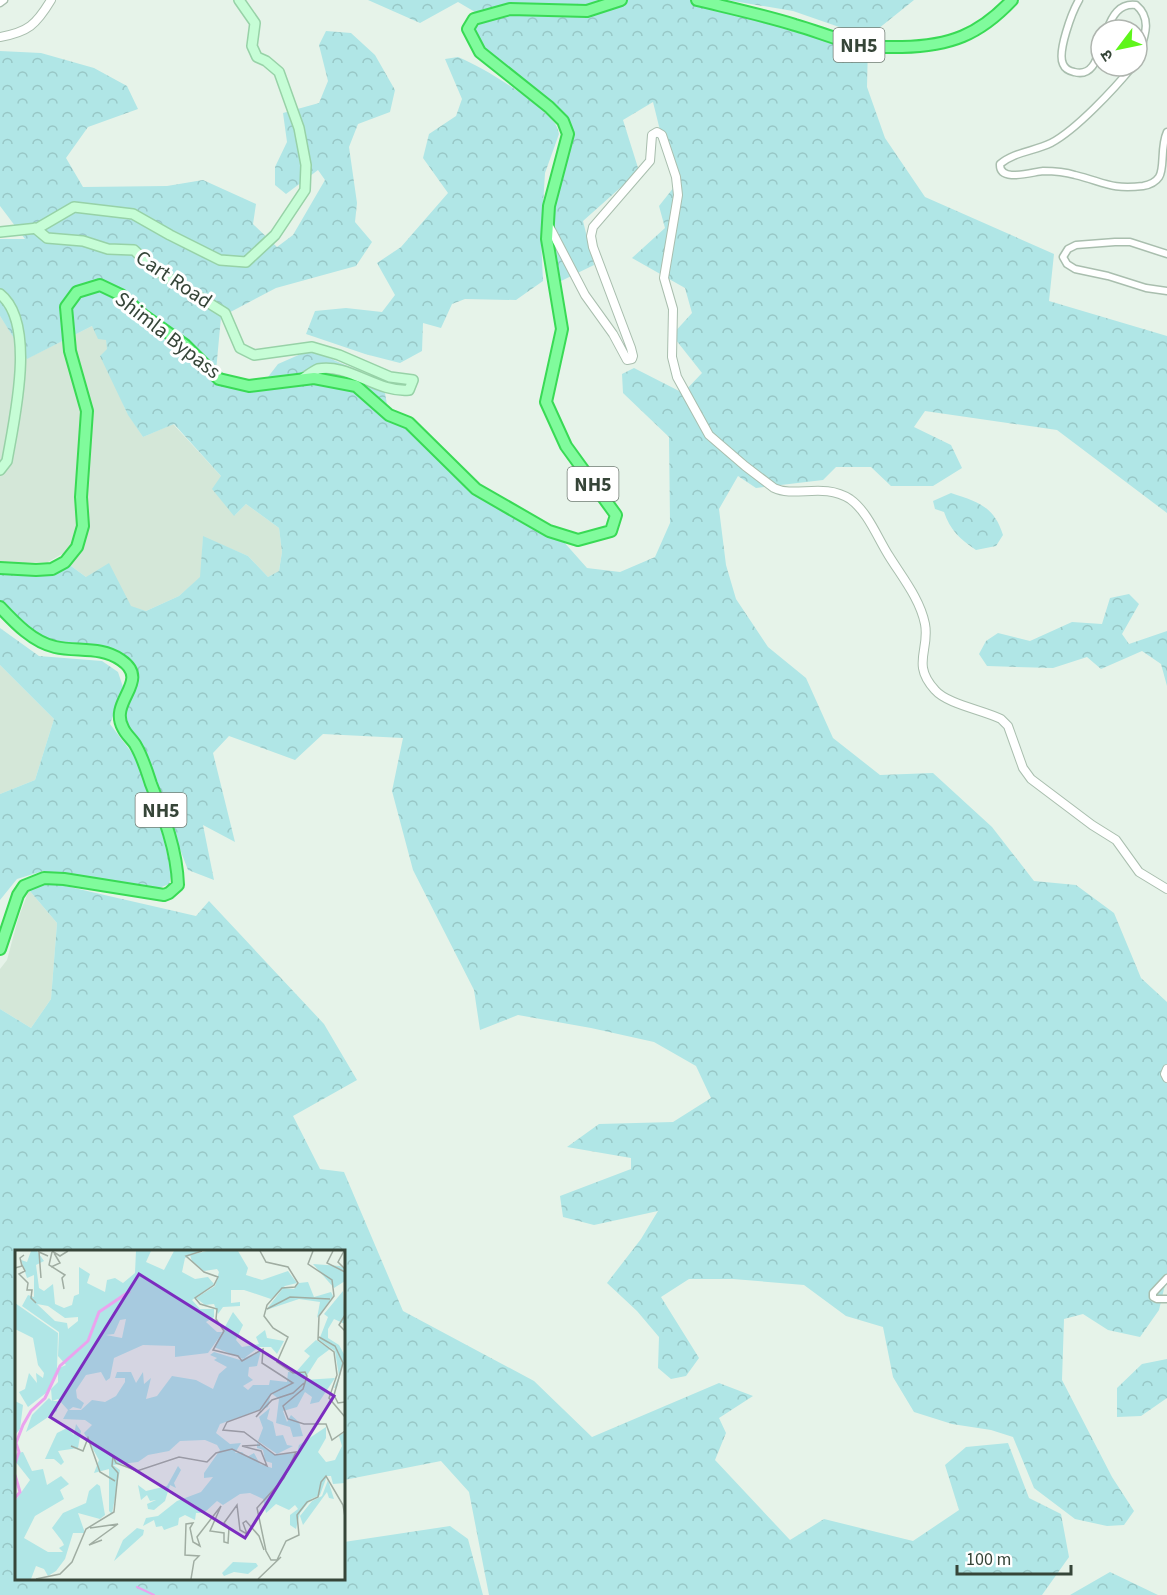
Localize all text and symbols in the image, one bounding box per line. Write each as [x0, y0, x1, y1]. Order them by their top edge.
north arrow [1089, 18, 1149, 78]
road number: NH5 [834, 28, 884, 62]
text: उ [1095, 45, 1119, 65]
street label: Cart Road [130, 242, 218, 316]
street label: Shimla Bypass [109, 284, 227, 386]
road number: NH5 [568, 467, 618, 501]
road number: NH5 [136, 793, 186, 827]
inset map [15, 1250, 345, 1580]
scale bar [957, 1538, 1071, 1576]
text: 100 m [966, 1547, 1011, 1572]

